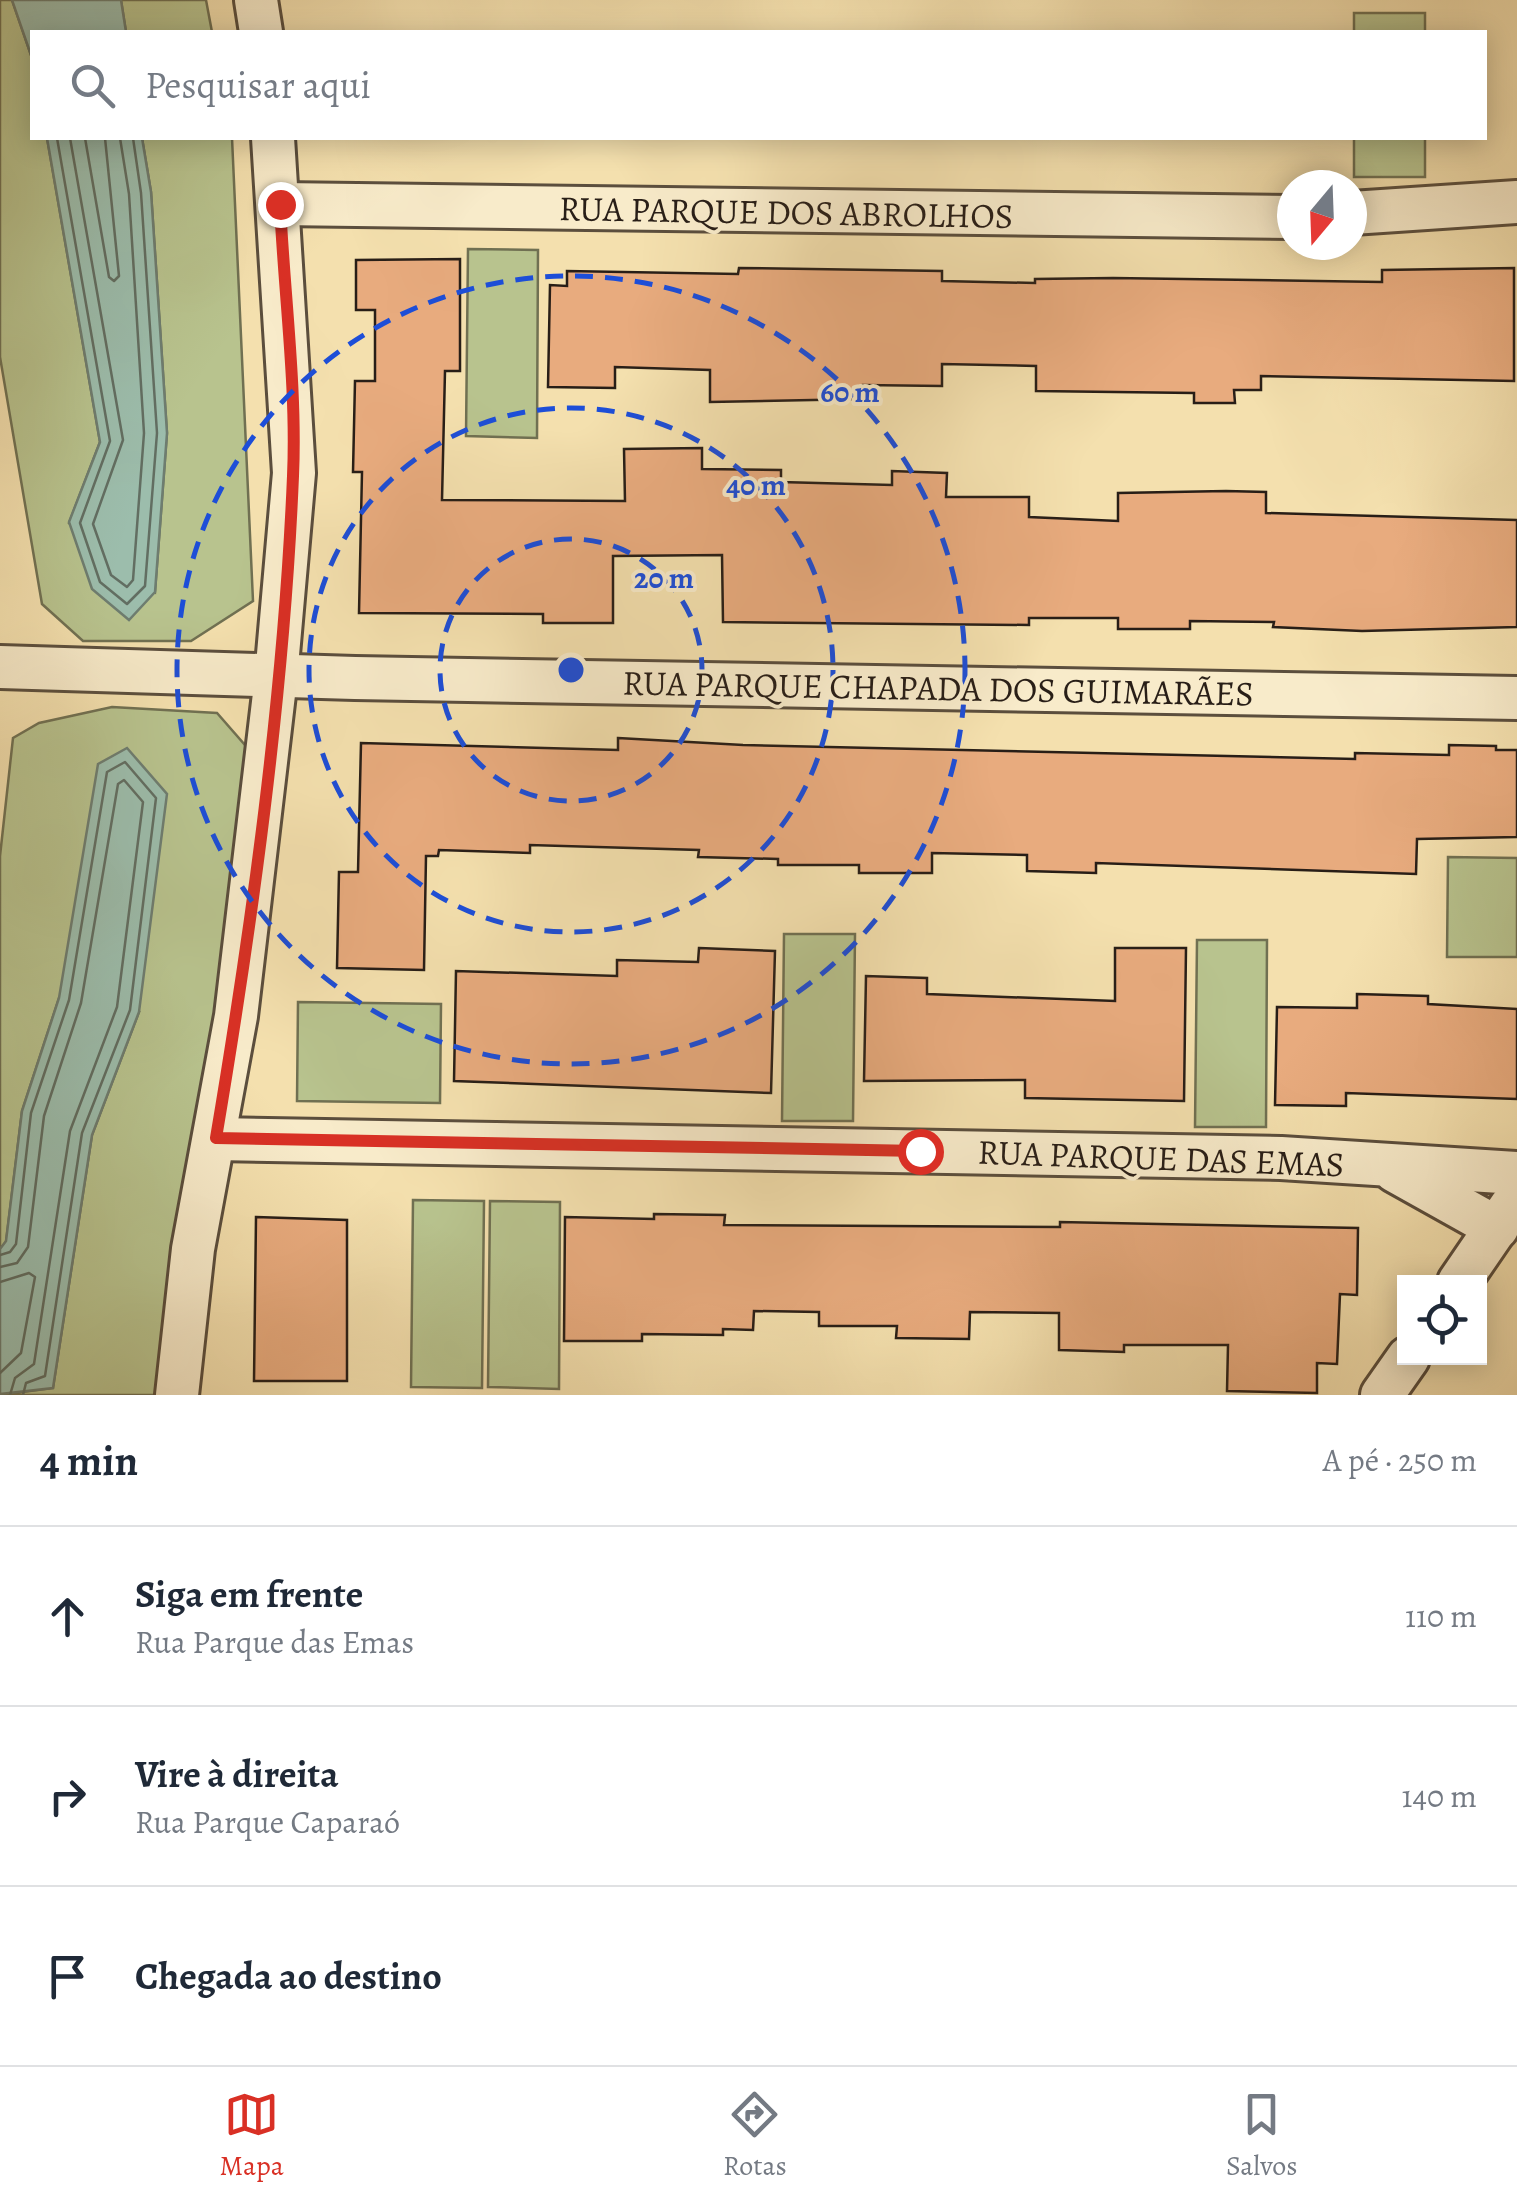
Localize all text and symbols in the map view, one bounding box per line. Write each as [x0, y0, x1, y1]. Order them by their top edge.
search box [30, 30, 1487, 140]
icon: search [65, 58, 120, 113]
text: Pesquisar aqui [145, 59, 371, 111]
north arrow [1277, 170, 1367, 260]
route end [258, 182, 304, 228]
street label: RUA PARQUE DOS ABROLHOS [558, 184, 1014, 240]
text: 60 m [820, 372, 880, 412]
text: 40 m [726, 465, 786, 505]
text: 20 m [634, 558, 694, 598]
centre of rings [553, 652, 589, 688]
street label: RUA PARQUE CHAPADA DOS GUIMARÃES [622, 658, 1254, 718]
street label: RUA PARQUE DAS EMAS [977, 1128, 1345, 1188]
route start [898, 1129, 944, 1175]
map controls [1397, 1275, 1487, 1365]
button: locate [1397, 1275, 1487, 1365]
text: 4 min [40, 1432, 138, 1489]
text: A pé · 250 m [1323, 1438, 1477, 1482]
text: Siga em frente [135, 1568, 363, 1620]
icon: ahead [40, 1589, 95, 1644]
text: 110 m [1405, 1594, 1477, 1638]
text: Rua Parque das Emas [135, 1620, 414, 1664]
text: Vire à direita [135, 1748, 339, 1800]
icon: right [40, 1769, 95, 1824]
text: 140 m [1402, 1774, 1477, 1818]
text: Rua Parque Caparaó [135, 1800, 400, 1844]
icon: arrive [40, 1949, 95, 2004]
text: Chegada ao destino [135, 1950, 442, 2002]
tab: Mapa [220, 2087, 284, 2185]
tab: Rotas [723, 2087, 787, 2185]
tab: Salvos [1226, 2087, 1297, 2185]

